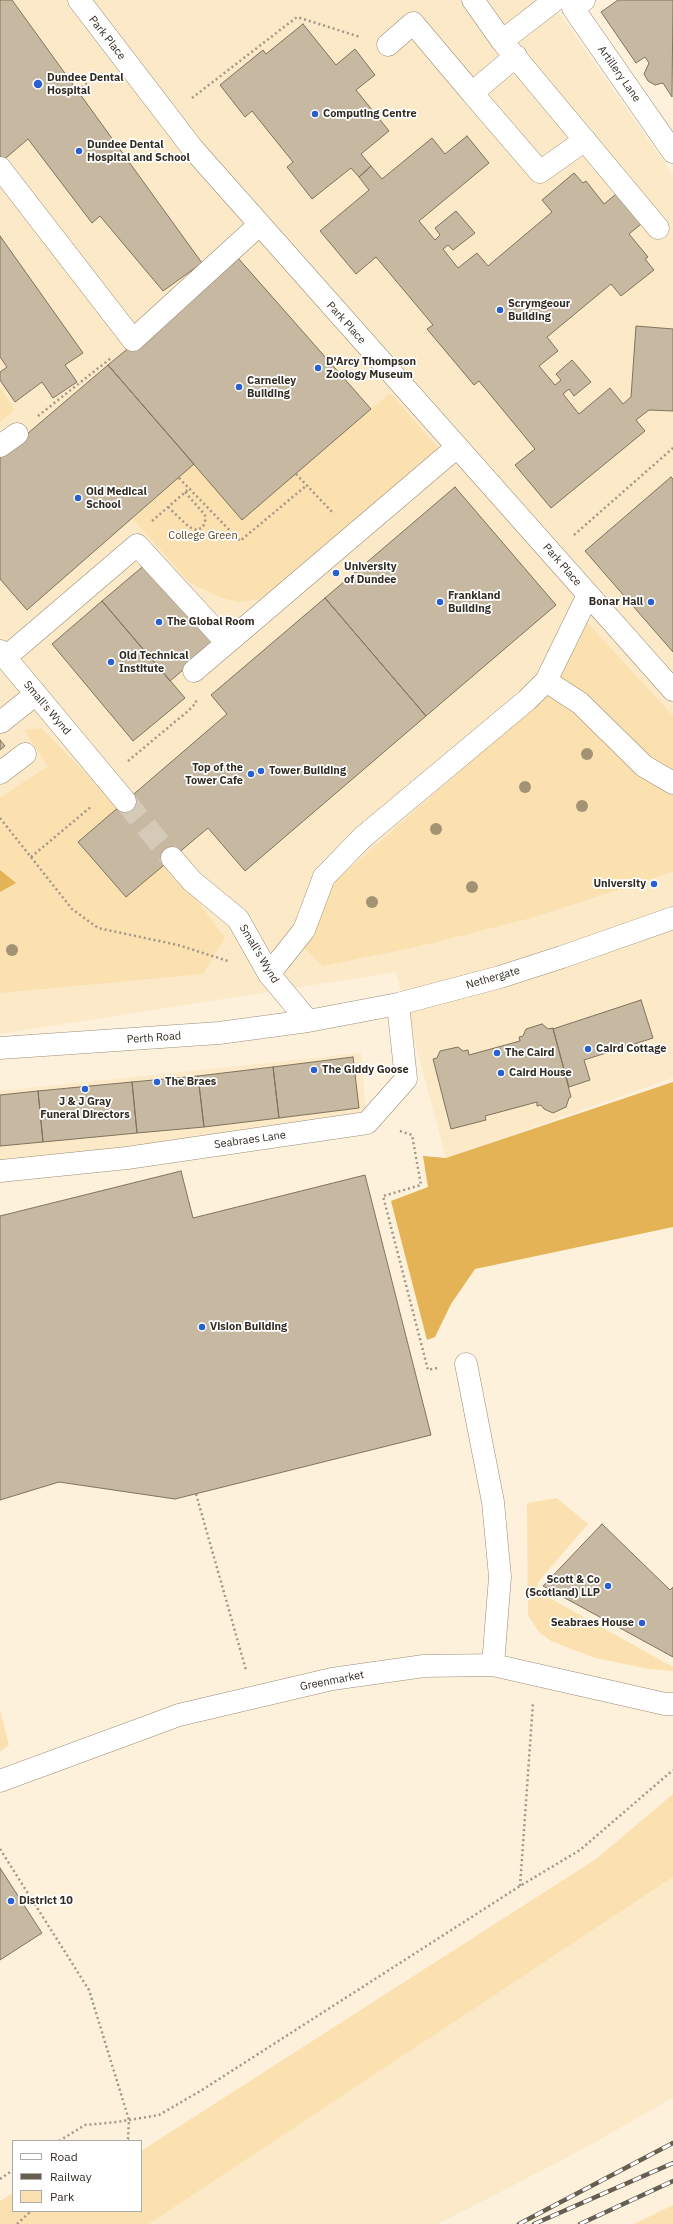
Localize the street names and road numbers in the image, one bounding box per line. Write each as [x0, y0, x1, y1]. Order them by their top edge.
street label: Park Place [86, 13, 128, 63]
street label: Artillery Lane [595, 43, 643, 105]
street label: Park Place [324, 299, 368, 347]
street label: Park Place [540, 541, 584, 589]
street label: Small's Wynd [21, 678, 73, 738]
street label: Small's Wynd [236, 922, 282, 986]
street label: Nethergate [465, 964, 521, 992]
street label: Perth Road [126, 1030, 182, 1046]
street label: Seabraes Lane [213, 1128, 287, 1152]
street label: Greenmarket [299, 1668, 365, 1694]

